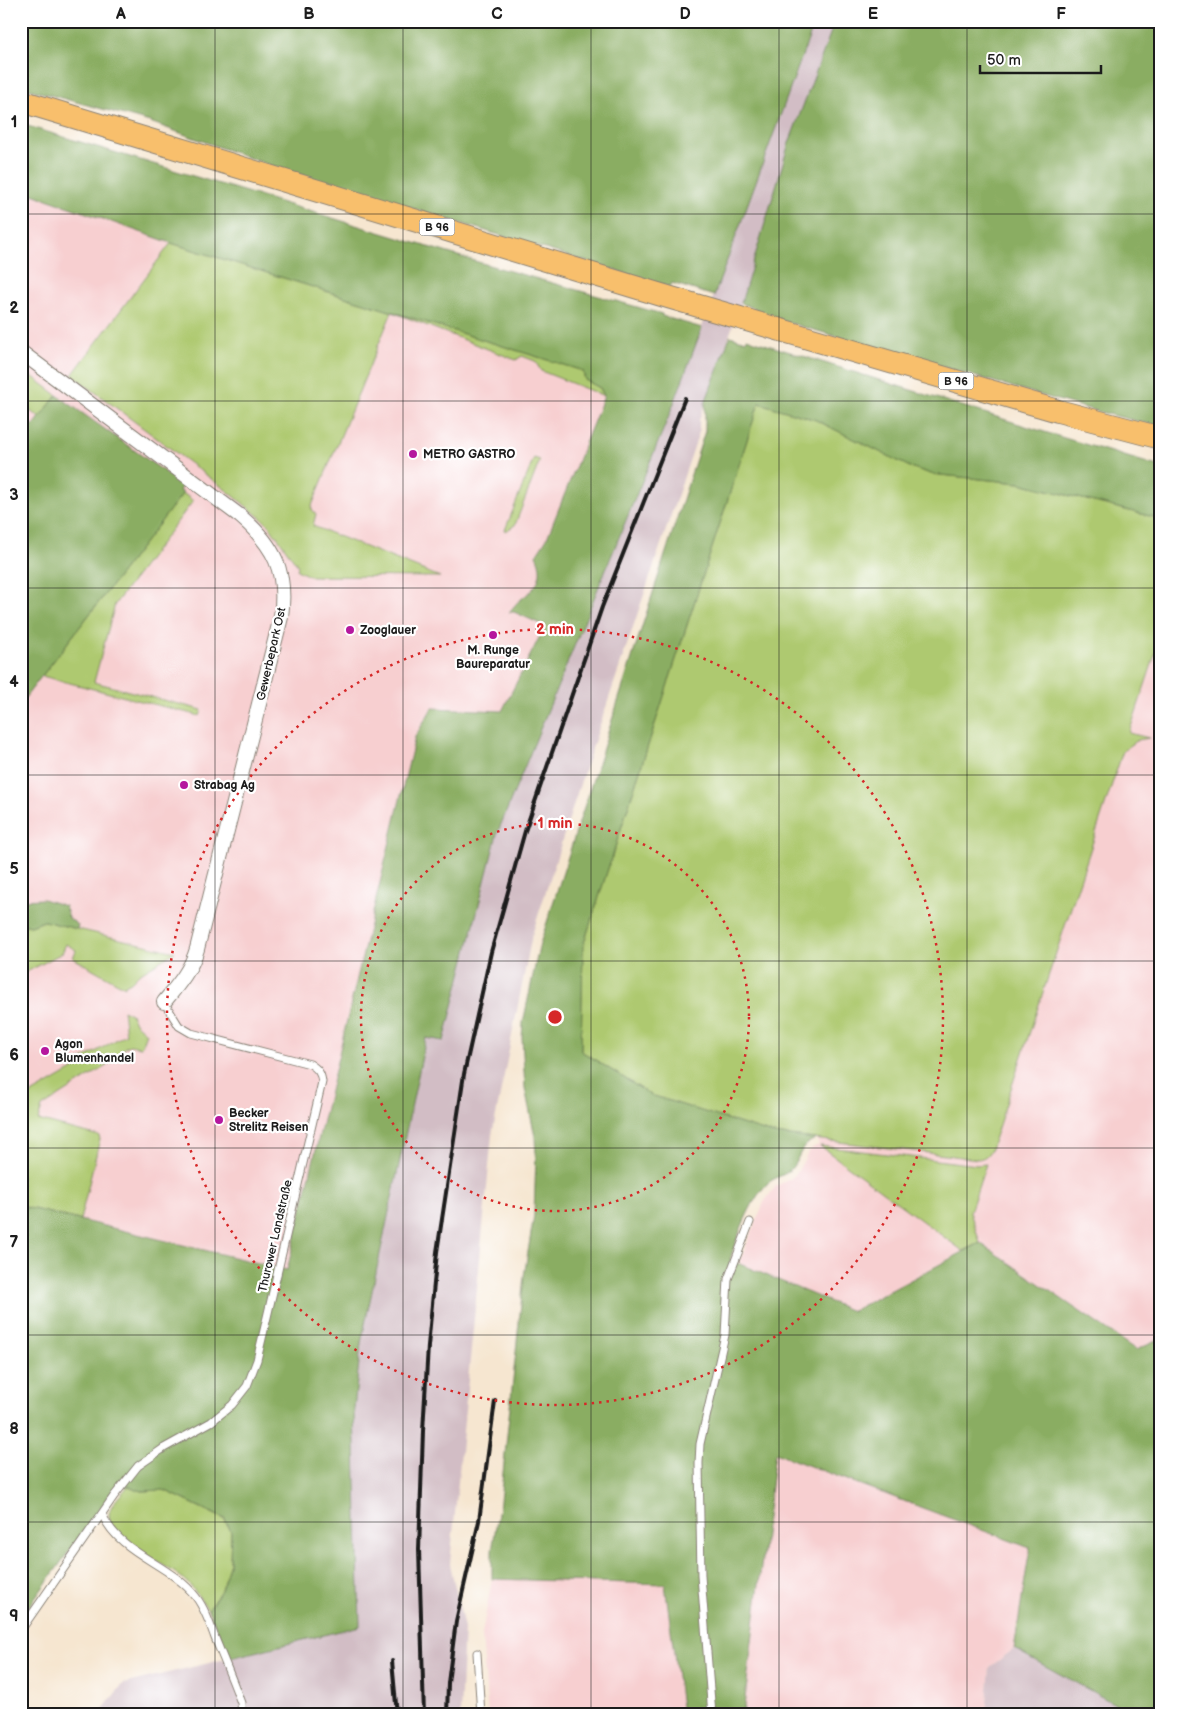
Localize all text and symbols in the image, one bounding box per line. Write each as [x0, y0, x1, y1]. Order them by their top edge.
text: A [115, 5, 126, 24]
text: B [303, 5, 315, 24]
text: C [491, 5, 503, 24]
text: D [679, 5, 691, 24]
text: E [868, 5, 878, 24]
text: F [1056, 5, 1066, 24]
scale bar [980, 42, 1101, 74]
text: 50 m [987, 51, 1021, 70]
text: 1 [11, 113, 17, 132]
road number: B 96 [420, 218, 454, 236]
text: 2 [9, 299, 19, 318]
road number: B 96 [938, 372, 974, 390]
place label: METRO GASTRO [423, 447, 515, 462]
marker: METRO GASTRO [407, 448, 419, 460]
text: 3 [9, 486, 19, 505]
street label: Gewerbepark Ost [253, 606, 290, 702]
text: 2 min [536, 620, 574, 639]
place label: Zooglauer [360, 623, 416, 638]
marker: Zooglauer [344, 624, 356, 636]
marker: M. Runge Baureparatur [487, 629, 499, 641]
place label: M. Runge Baureparatur [456, 643, 530, 672]
text: 4 [9, 673, 19, 692]
place label: Strabag Ag [194, 778, 255, 793]
marker: Strabag Ag [178, 779, 190, 791]
text: 1 min [537, 814, 573, 833]
text: 5 [9, 860, 19, 879]
centre of rings [546, 1008, 564, 1026]
place label: Agon Blumenhandel [54, 1037, 134, 1066]
marker: Agon Blumenhandel [39, 1045, 51, 1057]
text: 6 [9, 1046, 19, 1065]
place label: Becker Strelitz Reisen [229, 1106, 309, 1135]
marker: Becker Strelitz Reisen [213, 1114, 225, 1126]
street label: Thurower Landstraße [255, 1178, 296, 1294]
text: 7 [10, 1233, 19, 1252]
text: 8 [9, 1420, 19, 1439]
text: 9 [9, 1607, 19, 1626]

